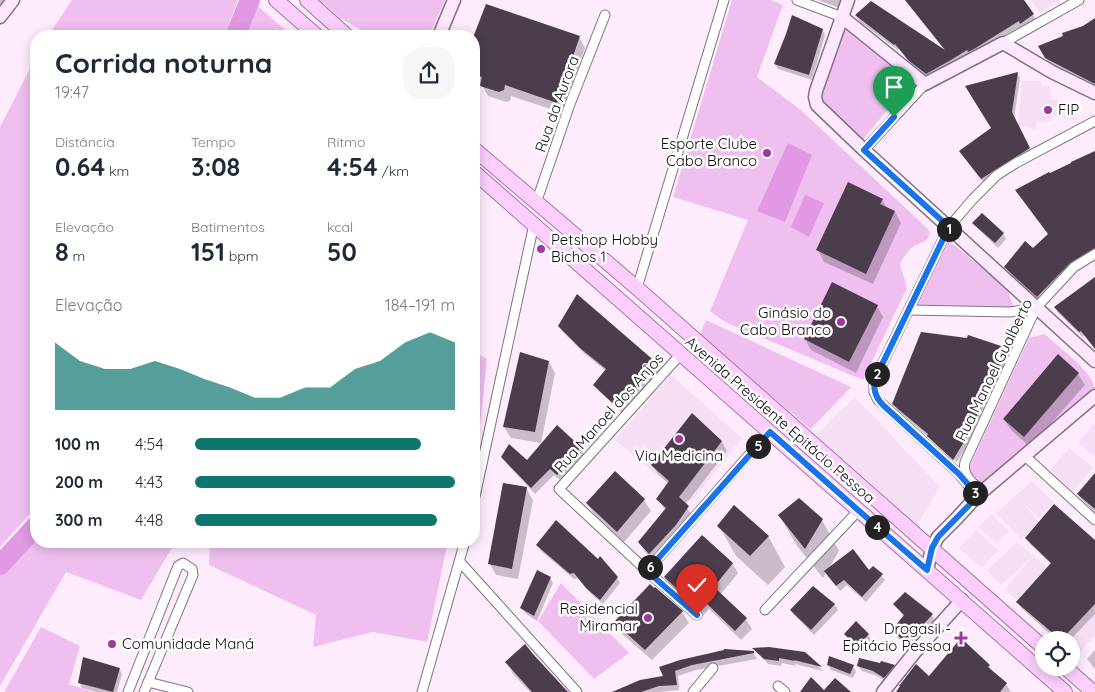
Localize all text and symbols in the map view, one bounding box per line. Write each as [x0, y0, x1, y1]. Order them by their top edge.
text: Corrida noturna [55, 45, 272, 80]
button: share [403, 47, 455, 99]
street label: Rua da Aurora [530, 53, 583, 155]
pin [873, 66, 915, 117]
icon: arrive [880, 73, 908, 101]
text: 19:47 [55, 82, 89, 102]
place label: FIP [1058, 100, 1079, 119]
marker: FIP [1042, 104, 1054, 116]
text: Distância [55, 133, 115, 151]
text: Tempo [191, 133, 235, 151]
text: Ritmo [327, 133, 365, 151]
place label: Esporte Clube Cabo Branco [661, 134, 757, 170]
marker: Esporte Clube Cabo Branco [761, 147, 773, 159]
text: 0.64 [55, 151, 105, 182]
text: 3:08 [191, 151, 240, 182]
text: 4:54 [327, 151, 378, 182]
text: km [105, 162, 129, 180]
text: /km [378, 162, 409, 180]
pin: 1 [936, 216, 962, 242]
text: Elevação [55, 218, 114, 236]
text: Batimentos [191, 218, 265, 236]
text: kcal [327, 218, 353, 236]
text: 1 [947, 220, 952, 238]
place label: Petshop Hobby Bichos 1 [551, 230, 658, 266]
text: 8 [55, 236, 69, 267]
text: 151 [191, 236, 225, 267]
text: 50 [327, 236, 357, 267]
marker: Petshop Hobby Bichos 1 [535, 243, 547, 255]
text: m [69, 247, 85, 265]
text: bpm [225, 247, 258, 265]
text: Elevação [55, 295, 122, 315]
text: 184–191 m [385, 295, 455, 315]
street label: Rua Manoel Gualberto [951, 296, 1036, 444]
place label: Ginásio do Cabo Branco [740, 303, 831, 339]
marker: Ginásio do Cabo Branco [835, 316, 847, 328]
street label: Avenida Presidente Epitácio Pessoa [682, 332, 879, 507]
street label: Rua Manoel dos Anjos [550, 349, 667, 476]
pin: 2 [864, 362, 890, 386]
text: 2 [874, 365, 881, 383]
marker: Via Medicina [673, 433, 685, 445]
text: 100 m [55, 434, 100, 454]
text: 4:54 [135, 434, 164, 454]
pin: 5 [746, 434, 770, 458]
text: 5 [754, 437, 763, 455]
place label: Via Medicina [635, 446, 723, 465]
text: 200 m [55, 472, 103, 492]
text: 4:43 [135, 472, 163, 492]
pin: 3 [962, 480, 988, 506]
text: 3 [972, 484, 979, 502]
text: 300 m [55, 510, 102, 530]
text: 4:48 [135, 510, 164, 530]
pin: 4 [864, 514, 890, 540]
text: 4 [873, 518, 882, 536]
pin: 6 [638, 554, 662, 580]
text: 6 [647, 558, 654, 576]
pin [676, 564, 718, 615]
icon: check [683, 571, 711, 599]
place label: Residencial Miramar [560, 599, 638, 635]
marker: Residencial Miramar [642, 612, 654, 624]
place label: Drogasil - Epitácio Pessoa [842, 619, 951, 655]
map controls [1035, 631, 1080, 676]
button: locate [1035, 631, 1080, 676]
marker: Drogasil - Epitácio Pessoa [955, 632, 967, 644]
place label: Comunidade Maná [122, 634, 254, 653]
marker: Comunidade Maná [106, 638, 118, 650]

